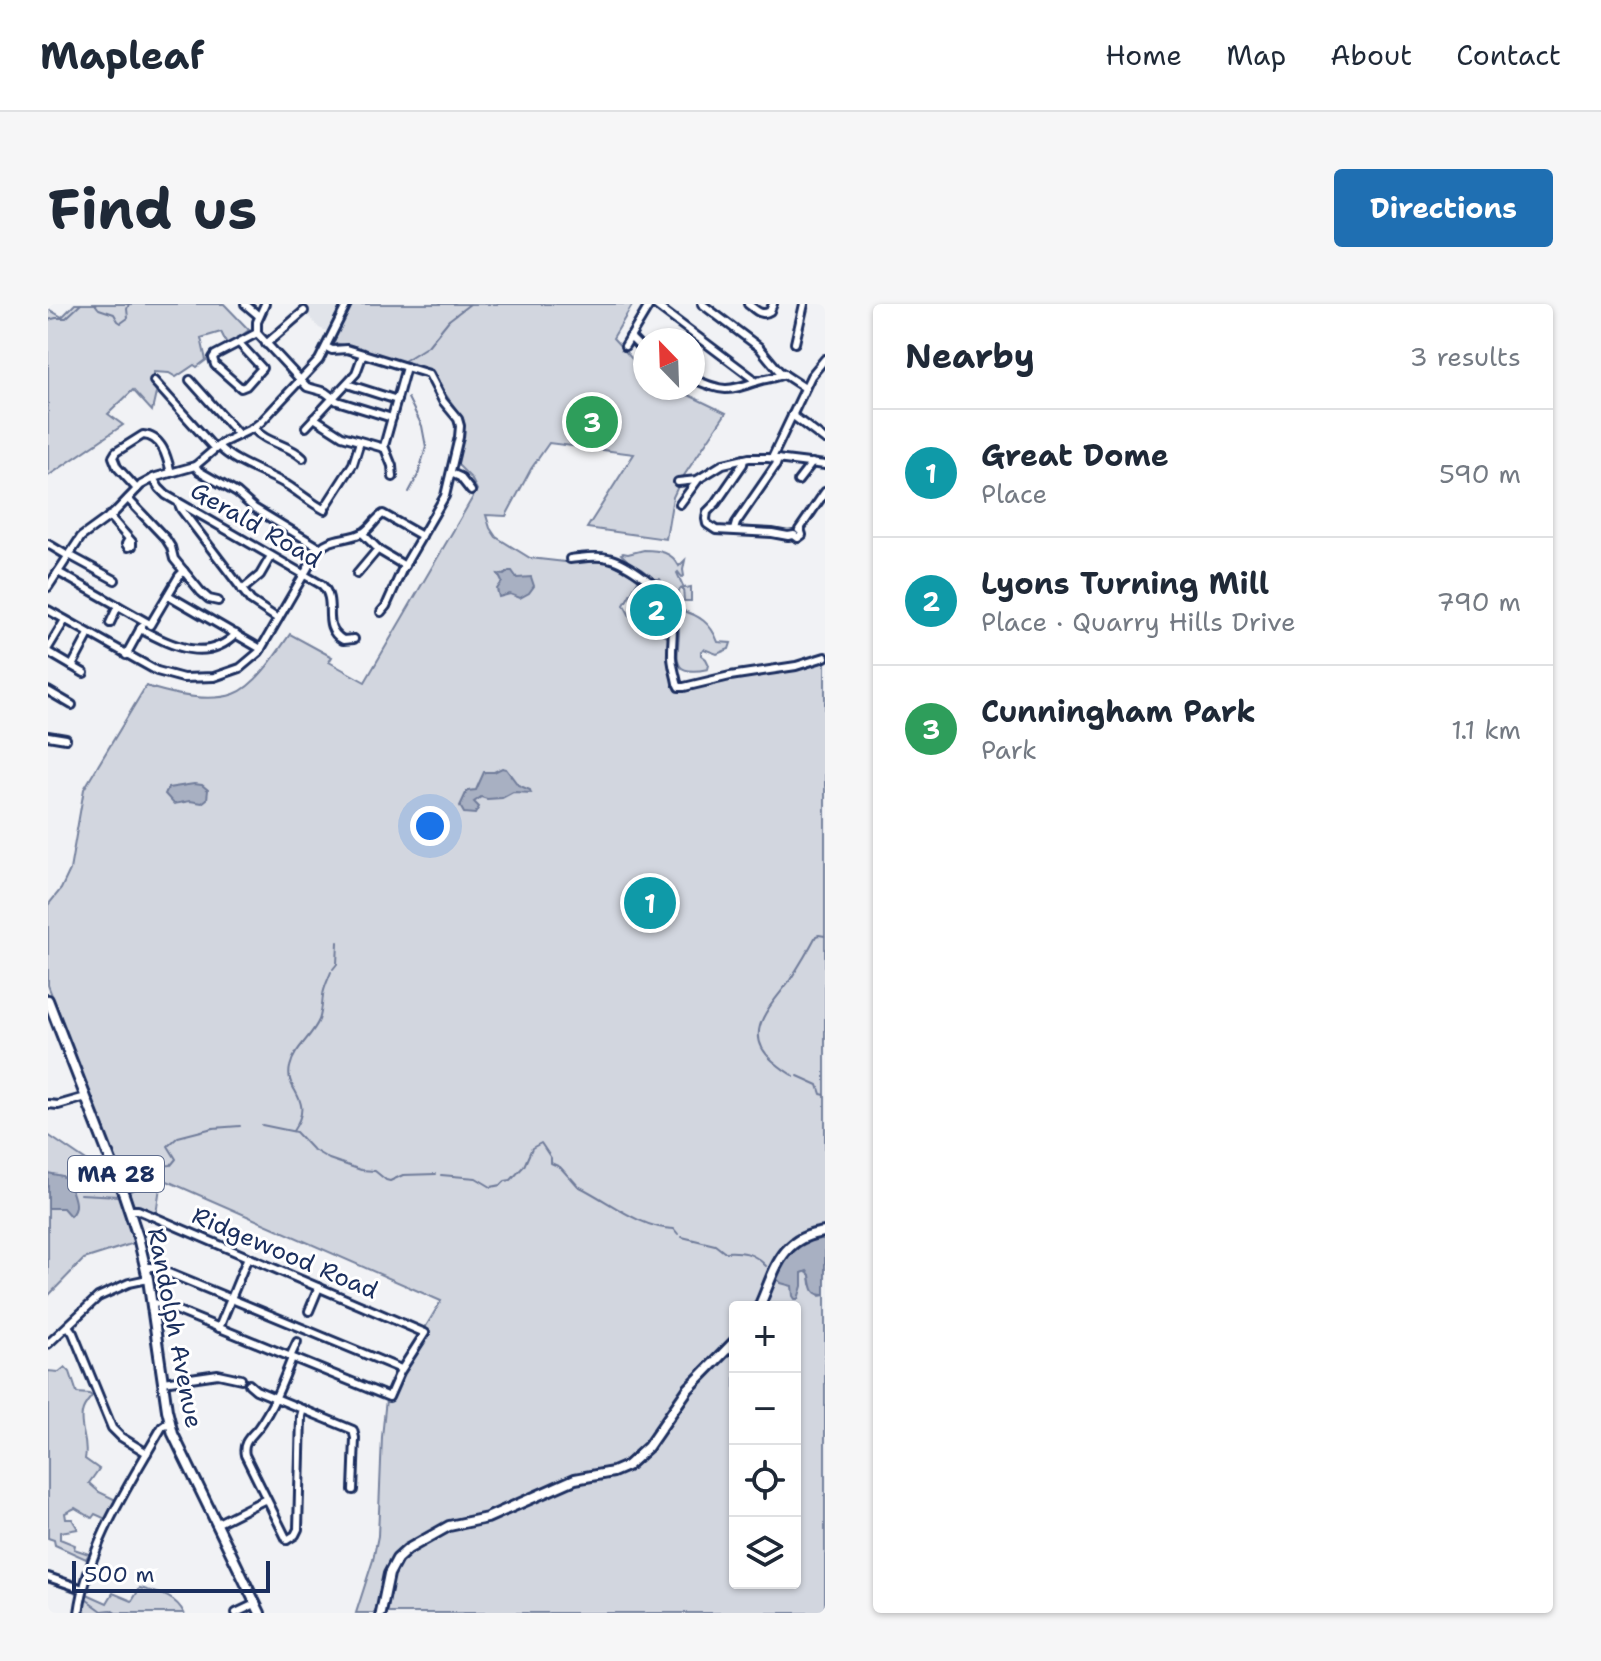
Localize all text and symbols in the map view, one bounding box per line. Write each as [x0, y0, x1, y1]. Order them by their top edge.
text: Mapleaf [40, 30, 205, 81]
text: Home [1105, 36, 1182, 74]
text: Map [1226, 36, 1286, 74]
text: About [1330, 36, 1412, 74]
text: Contact [1456, 36, 1561, 74]
button: Directions [1334, 169, 1553, 247]
text: Find us [48, 171, 257, 246]
north arrow [633, 328, 705, 400]
text: Nearby [905, 333, 1035, 379]
text: 3 results [1409, 339, 1521, 374]
pin: 3 [566, 392, 618, 452]
text: Great Dome [981, 435, 1169, 476]
text: 1 [925, 456, 937, 491]
text: 590 m [1439, 456, 1521, 491]
street label: Gerald Road [185, 475, 327, 575]
text: Place [981, 476, 1047, 511]
text: Lyons Turning Mill [981, 563, 1269, 604]
pin: 2 [630, 580, 682, 640]
text: 2 [922, 584, 940, 619]
text: 790 m [1436, 584, 1521, 619]
text: Place · Quarry Hills Drive [981, 604, 1296, 639]
text: Cunningham Park [981, 691, 1256, 732]
text: 3 [922, 712, 940, 747]
text: 1.1 km [1451, 712, 1521, 747]
text: Park [981, 732, 1037, 767]
your location [410, 806, 450, 846]
pin: 1 [624, 873, 676, 933]
road number: MA 28 [68, 1156, 164, 1192]
street label: Ridgewood Road [187, 1199, 383, 1307]
street label: Randolph Avenue [140, 1225, 210, 1431]
map controls [729, 1301, 801, 1589]
button: + [729, 1301, 801, 1373]
button: − [729, 1373, 801, 1445]
button: locate [729, 1445, 801, 1517]
button: layers [729, 1517, 801, 1589]
scale bar [72, 1557, 270, 1593]
text: 500 m [84, 1560, 154, 1589]

